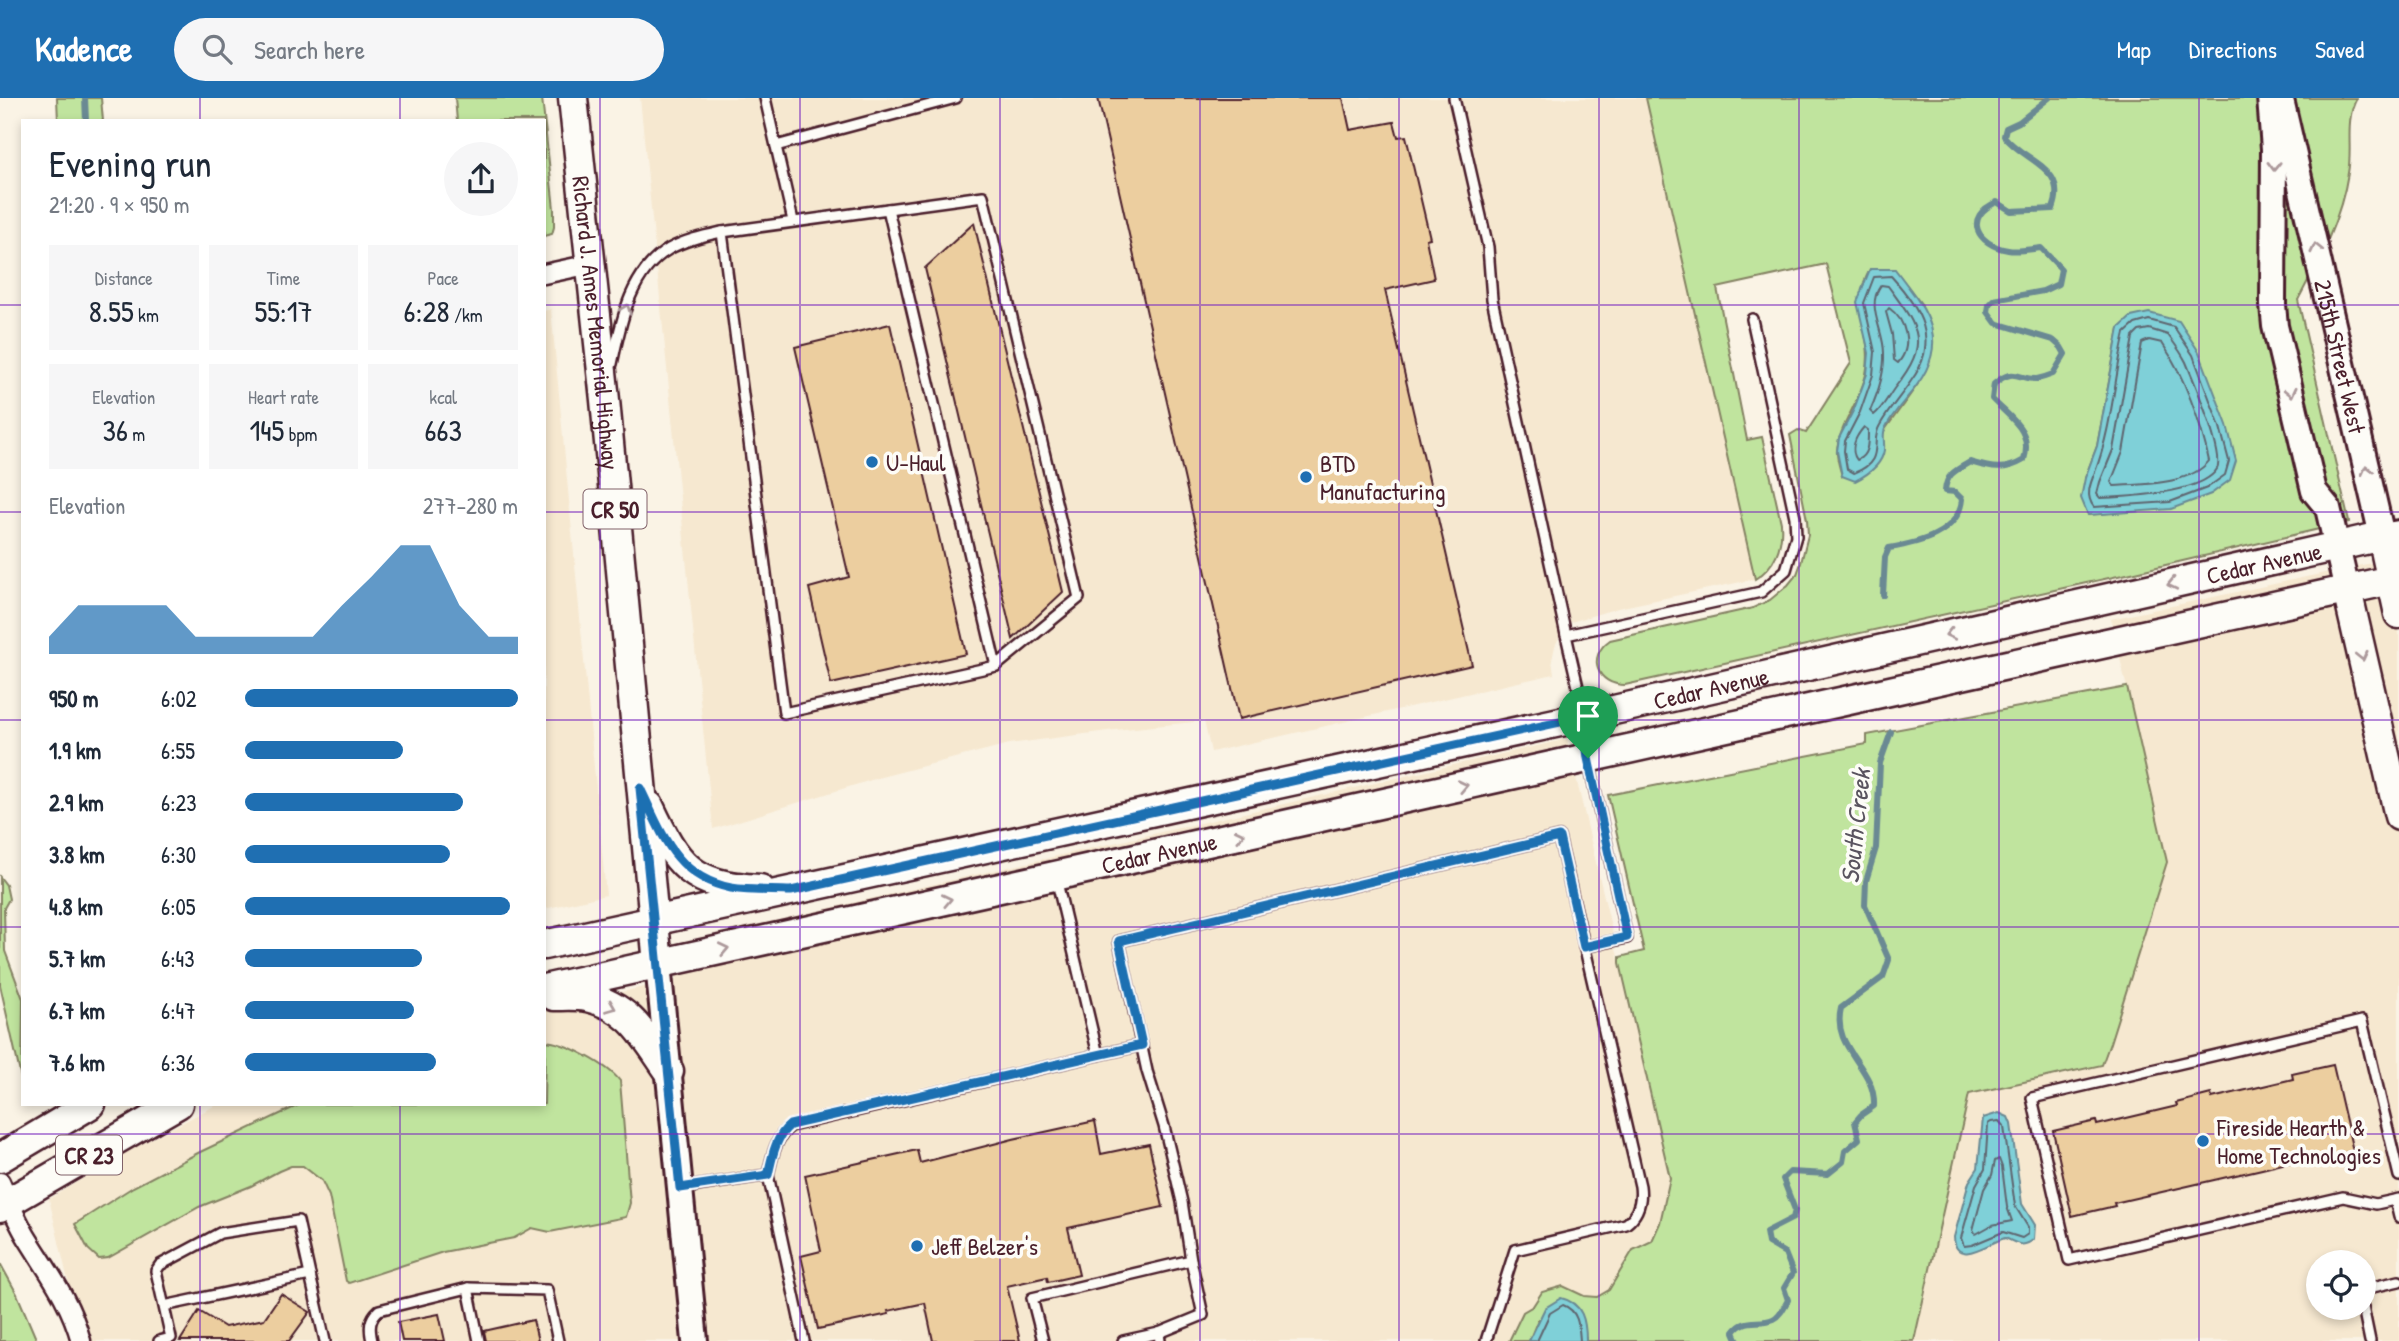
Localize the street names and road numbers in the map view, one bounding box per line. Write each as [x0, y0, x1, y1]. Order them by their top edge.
street label: Richard J. Ames Memorial Highway [565, 174, 627, 471]
street label: 215th Street West [2307, 276, 2374, 437]
road number: CR 50 [584, 490, 646, 528]
street label: Cedar Avenue [2203, 534, 2325, 591]
street label: Cedar Avenue [1650, 659, 1772, 717]
street label: Cedar Avenue [1098, 824, 1220, 881]
road number: CR 23 [56, 1136, 122, 1174]

